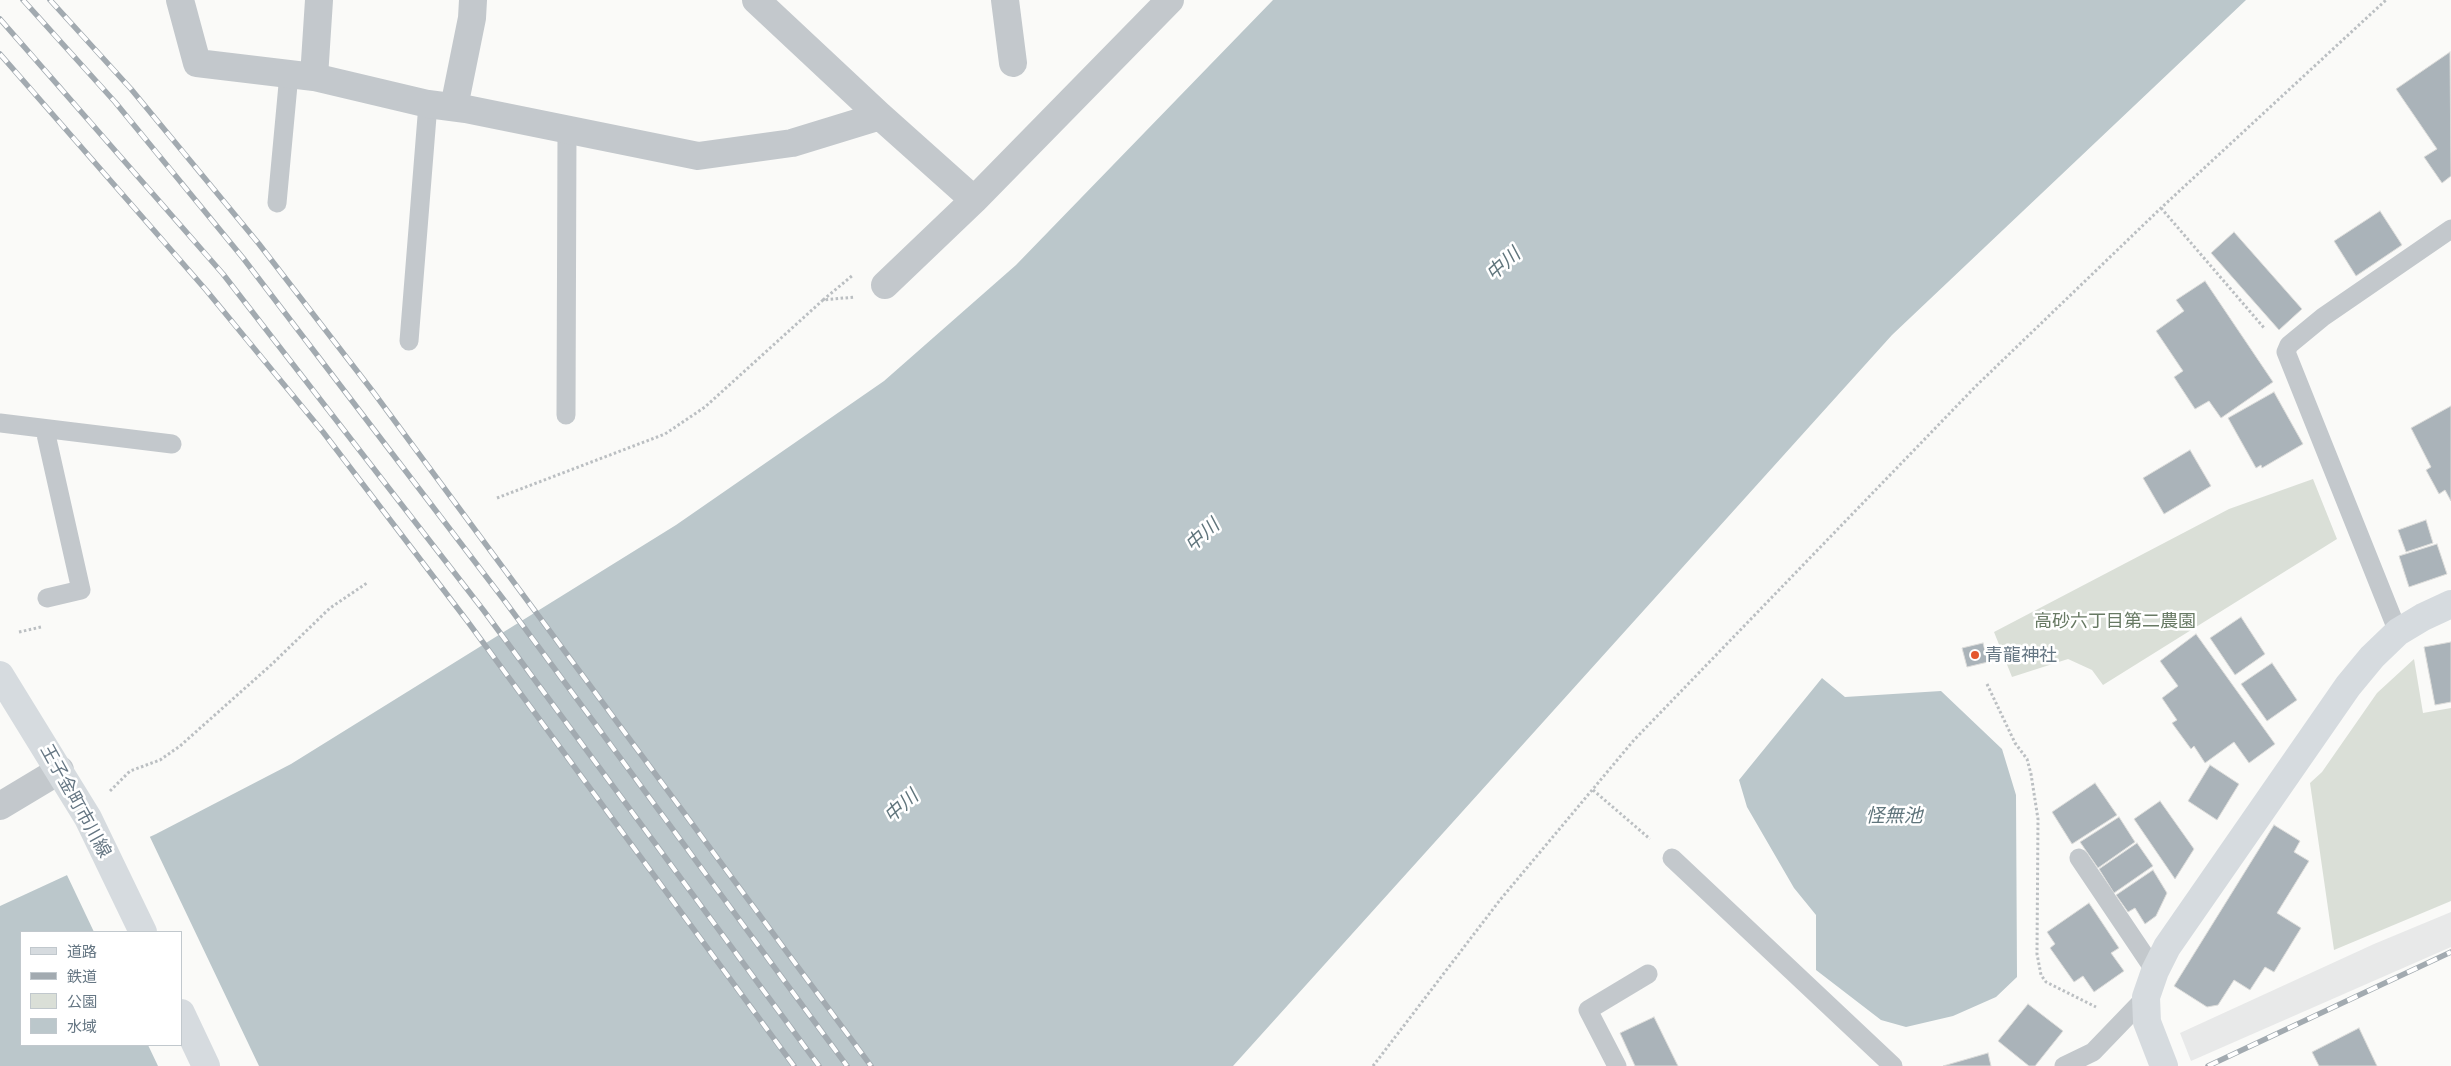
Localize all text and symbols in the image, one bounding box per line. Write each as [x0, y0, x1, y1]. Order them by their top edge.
water label: 中川 [1481, 243, 1525, 285]
water label: 中川 [1180, 514, 1224, 556]
park label: 高砂六丁目第二農園 [2034, 610, 2196, 632]
place label: 青龍神社 [1985, 644, 2057, 666]
marker: 青龍神社 [1969, 649, 1981, 661]
street label: 王子金町市川線 [36, 741, 116, 861]
water label: 中川 [879, 785, 923, 827]
water label: 怪無池 [1866, 805, 1922, 827]
legend [20, 931, 182, 1046]
text: 道路 [67, 943, 97, 960]
text: 鉄道 [67, 968, 97, 985]
text: 公園 [67, 993, 97, 1010]
text: 水域 [67, 1018, 97, 1035]

